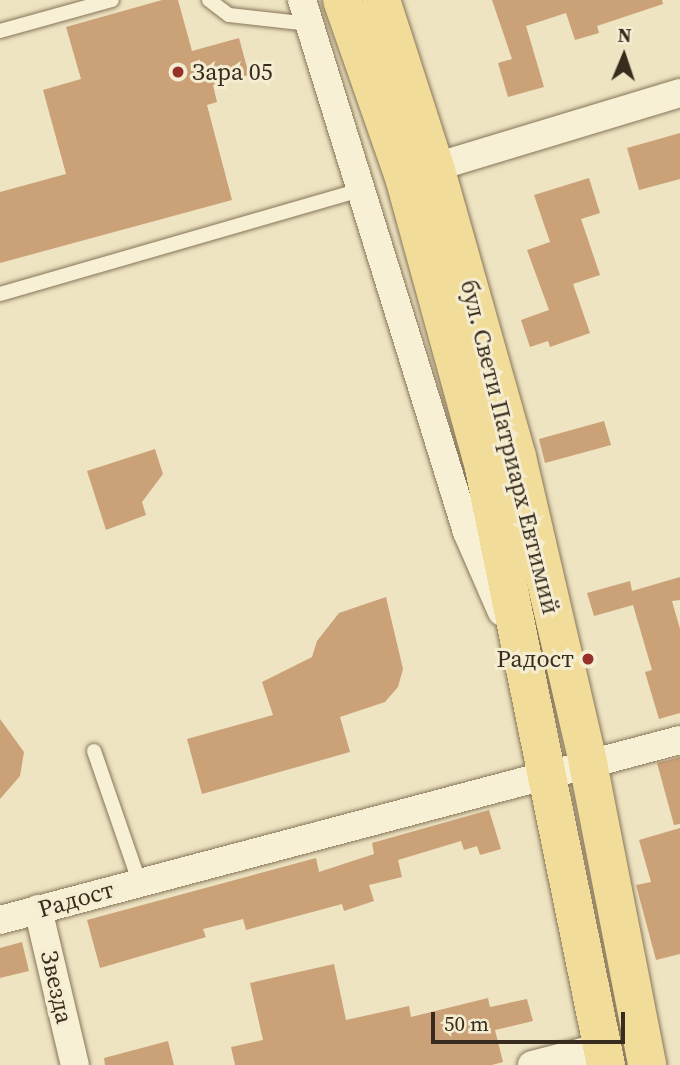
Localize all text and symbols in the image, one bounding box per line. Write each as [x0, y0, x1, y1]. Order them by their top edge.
north arrow [589, 21, 659, 91]
text: N [617, 22, 632, 48]
place label: Зара 05 [192, 58, 273, 86]
marker: Зара 05 [170, 64, 186, 80]
street label: бул. Свети Патриарх Евтимий [454, 277, 566, 617]
place label: Радост [496, 645, 574, 673]
marker: Радост [580, 651, 596, 667]
street label: Радост [35, 874, 117, 924]
street label: Звезда [35, 948, 79, 1026]
scale bar [435, 998, 629, 1042]
text: 50 m [444, 1009, 489, 1038]

